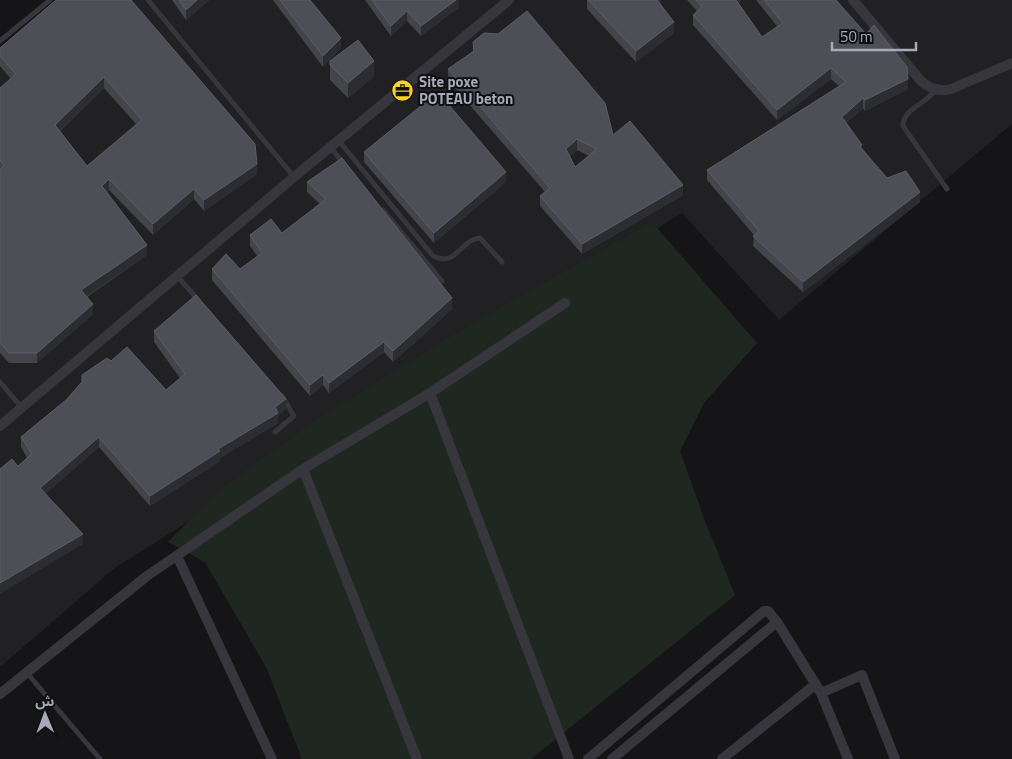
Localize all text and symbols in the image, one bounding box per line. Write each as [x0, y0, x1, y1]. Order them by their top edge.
scale bar [832, 20, 916, 52]
text: 50 m [840, 25, 873, 48]
place label: Site poxe POTEAU beton [419, 70, 513, 110]
office icon: Site poxe POTEAU beton [391, 79, 415, 103]
north arrow [20, 689, 70, 739]
text: ش [35, 690, 55, 711]

